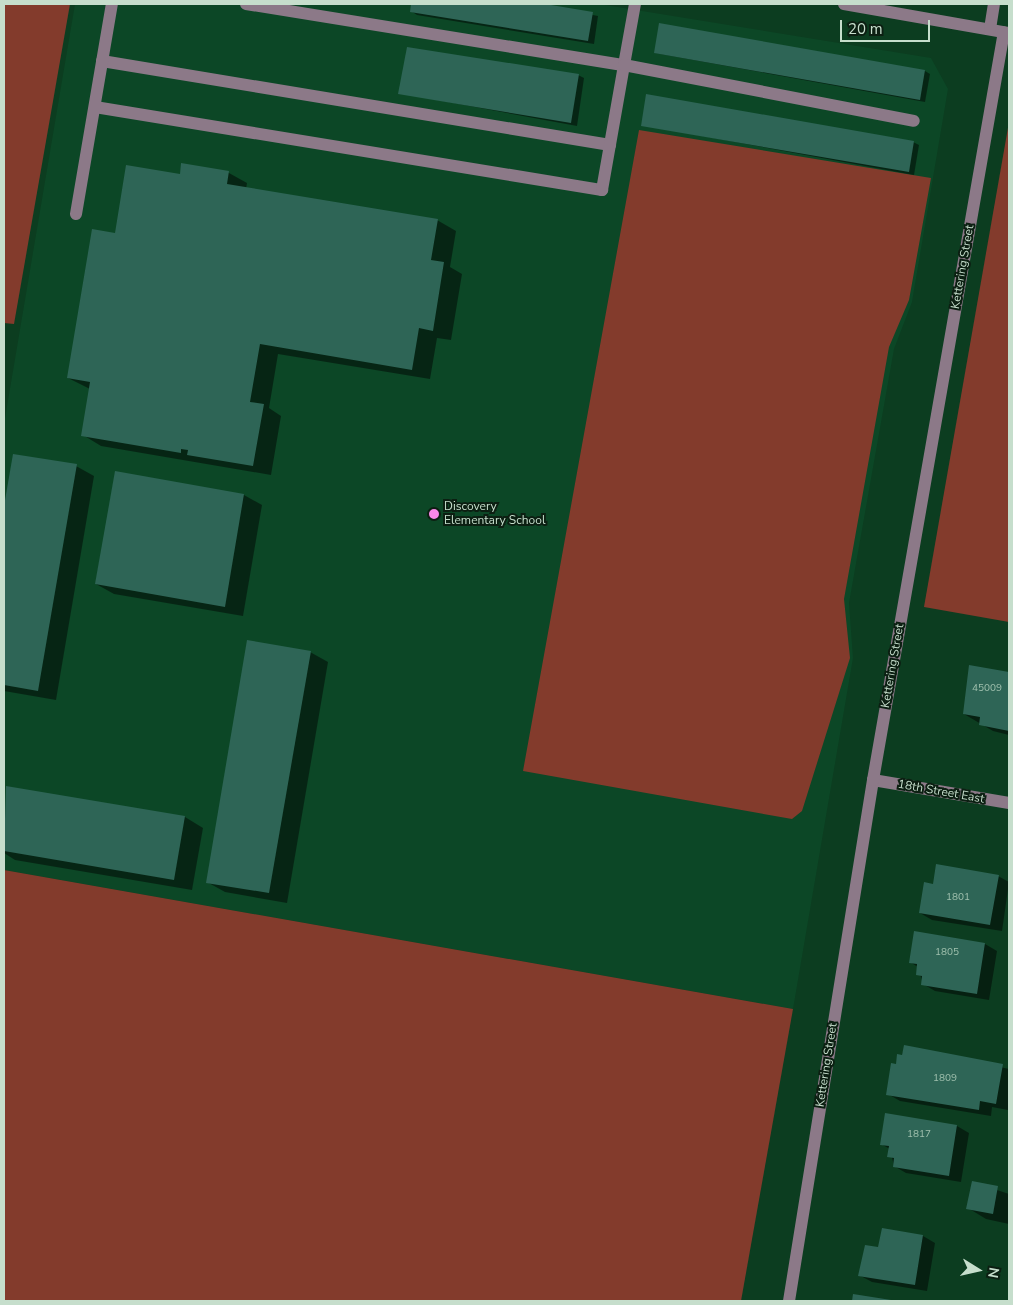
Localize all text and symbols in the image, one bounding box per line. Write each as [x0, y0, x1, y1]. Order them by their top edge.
scale bar [843, 10, 933, 42]
text: 20 m [848, 19, 883, 39]
street label: Kettering Street [949, 224, 977, 310]
place label: Discovery Elementary School [444, 500, 545, 528]
marker: Discovery Elementary School [428, 508, 440, 520]
street label: Kettering Street [879, 623, 907, 709]
house number: 45009 [972, 683, 1002, 695]
street label: 18th Street East [897, 777, 985, 807]
house number: 1801 [946, 892, 970, 904]
house number: 1805 [935, 947, 959, 959]
street label: Kettering Street [813, 1022, 841, 1108]
house number: 1809 [933, 1073, 957, 1085]
house number: 1817 [907, 1129, 931, 1141]
north arrow [953, 1245, 1003, 1295]
text: N [983, 1266, 1004, 1279]

